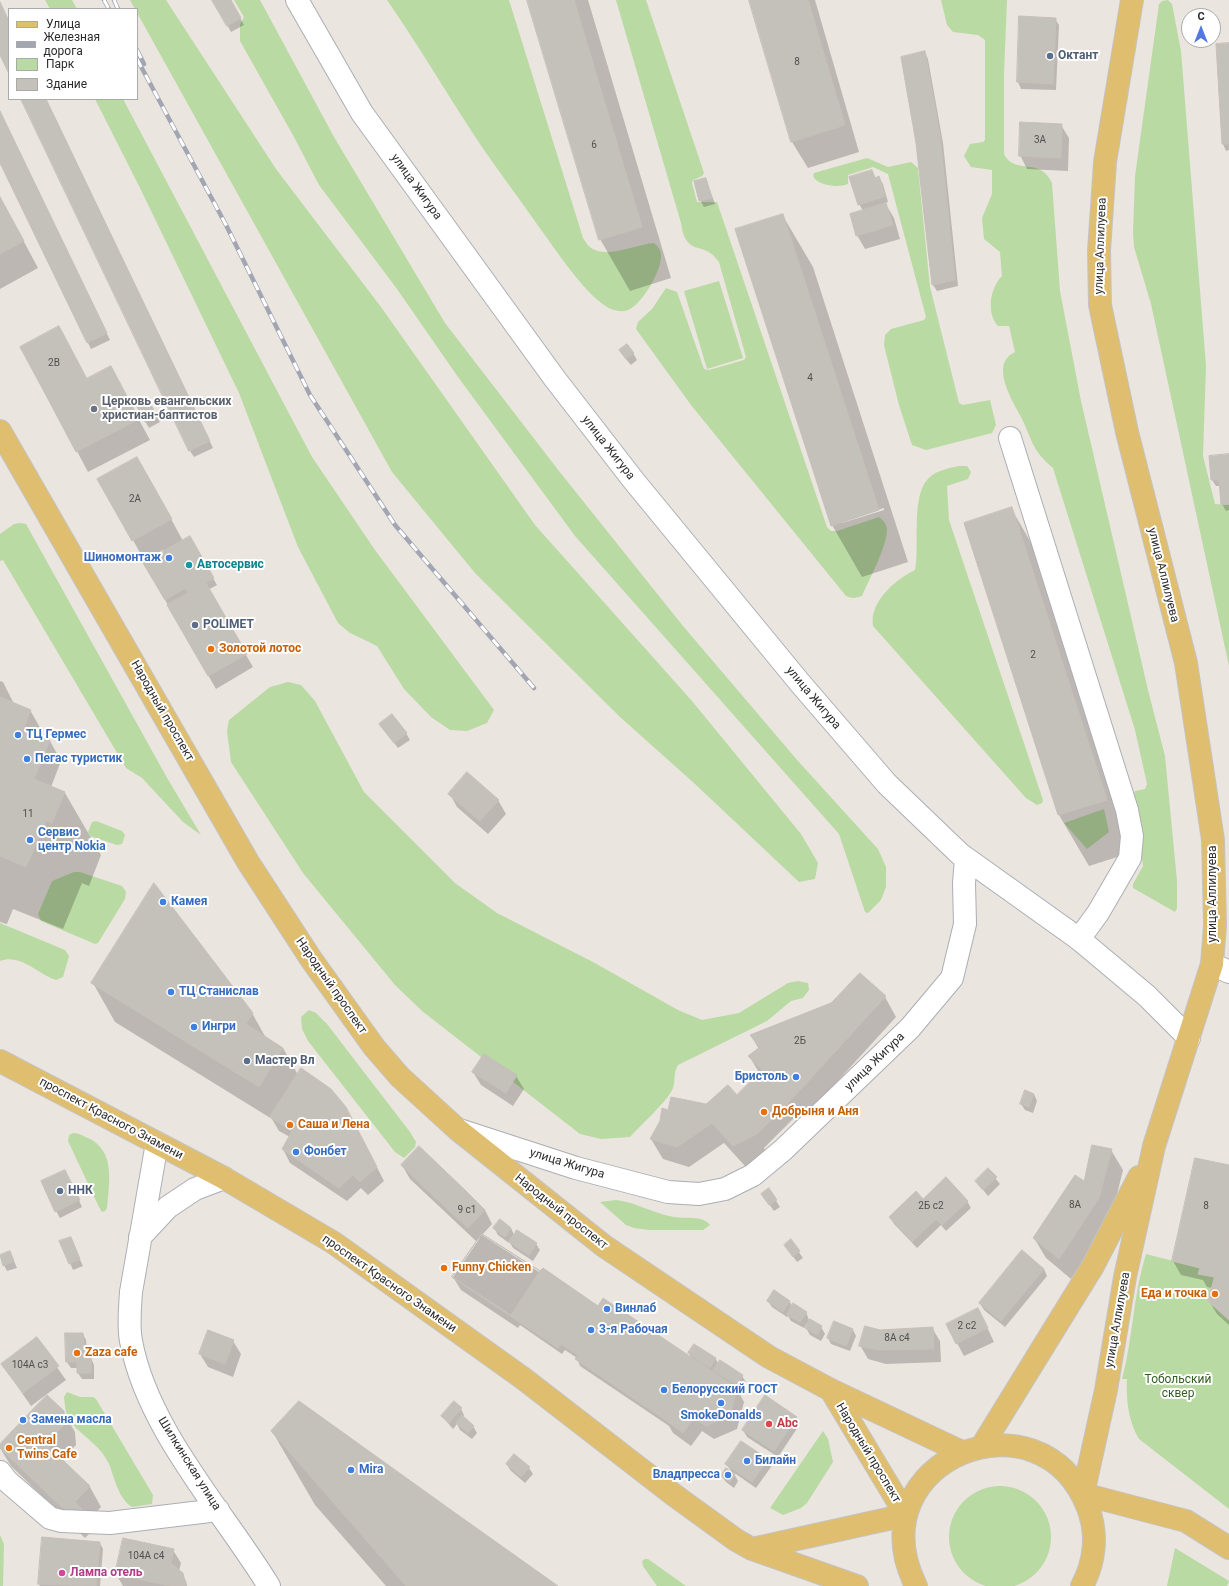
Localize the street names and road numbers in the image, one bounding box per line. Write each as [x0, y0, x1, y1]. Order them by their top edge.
street label: улица Жигура [387, 151, 445, 223]
street label: улица Аллилуева [1092, 197, 1110, 295]
street label: улица Жигура [578, 413, 638, 483]
street label: улица Аллилуева [1144, 526, 1182, 624]
street label: Народный проспект [127, 658, 197, 764]
street label: улица Жигура [783, 664, 843, 732]
street label: улица Аллилуева [1206, 846, 1220, 942]
street label: Народный проспект [292, 935, 370, 1037]
street label: улица Жигура [842, 1030, 908, 1094]
street label: проспект Красного Знамени [37, 1075, 185, 1163]
street label: улица Жигура [528, 1146, 606, 1182]
street label: Народный проспект [512, 1171, 610, 1253]
street label: проспект Красного Знамени [319, 1232, 459, 1336]
street label: улица Аллилуева [1102, 1271, 1134, 1369]
street label: Народный проспект [832, 1400, 904, 1506]
street label: Шилкинская улица [154, 1415, 224, 1513]

